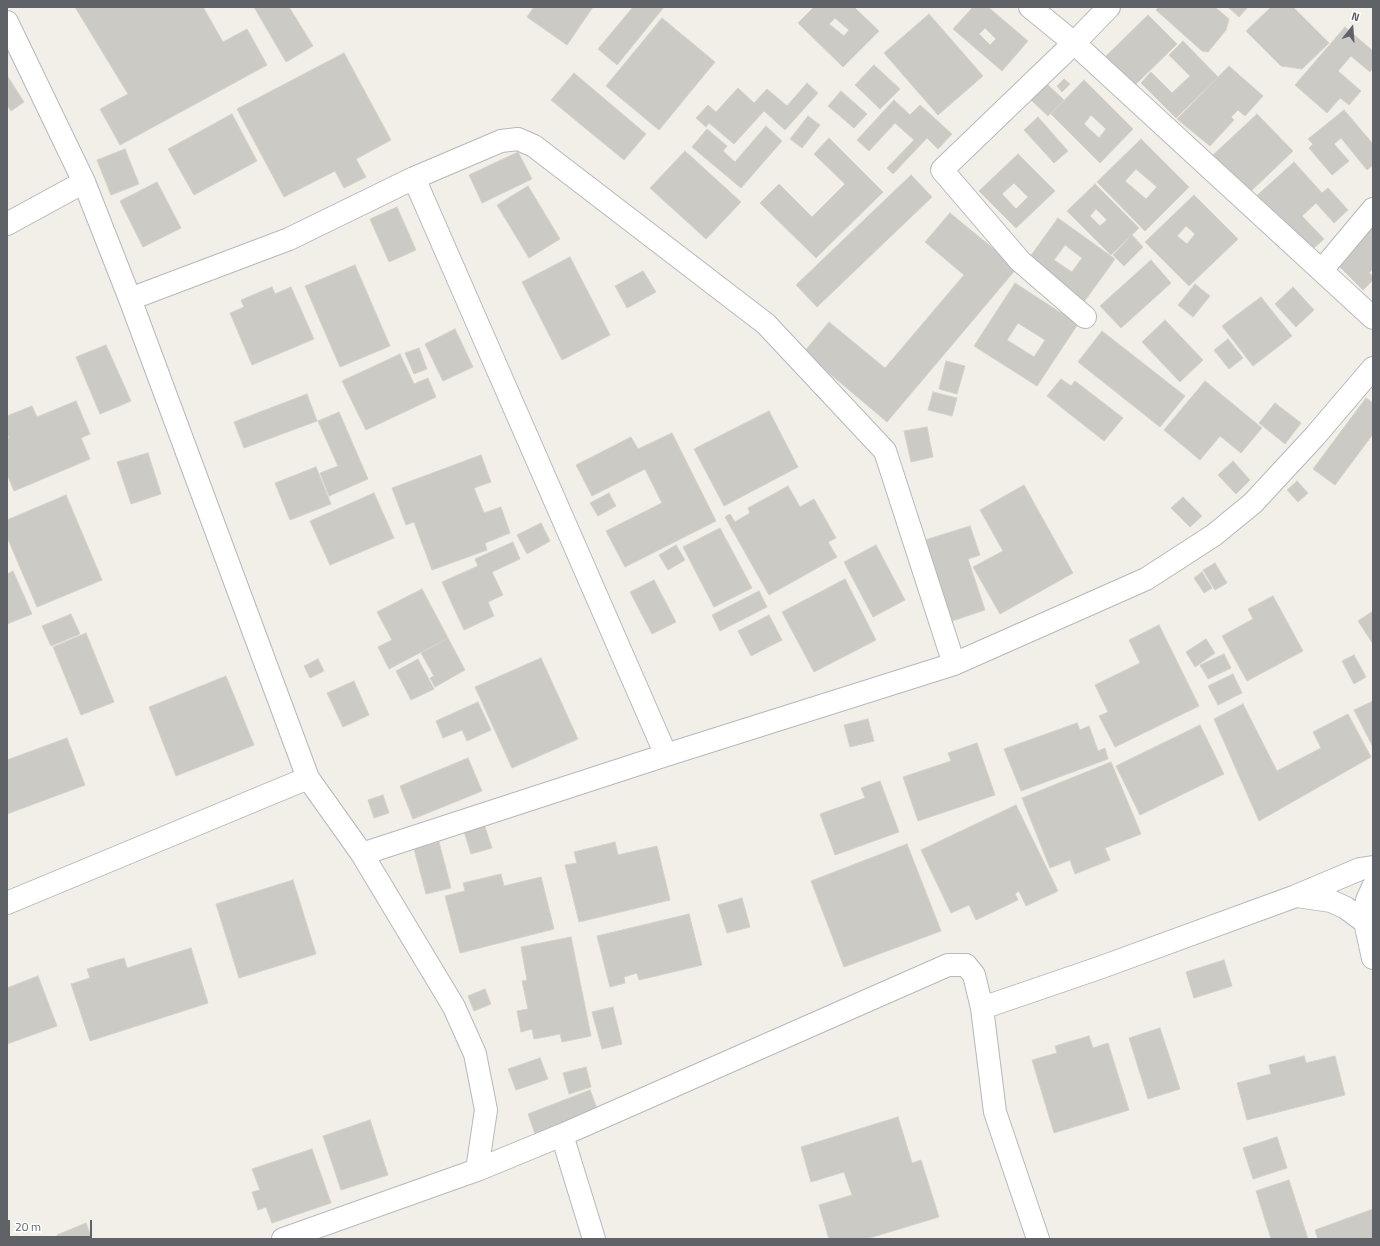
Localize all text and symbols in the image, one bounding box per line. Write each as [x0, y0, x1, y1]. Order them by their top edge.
north arrow [1332, 8, 1372, 48]
text: N [1350, 8, 1361, 25]
scale bar [10, 1212, 94, 1238]
text: 20 m [15, 1217, 41, 1236]

